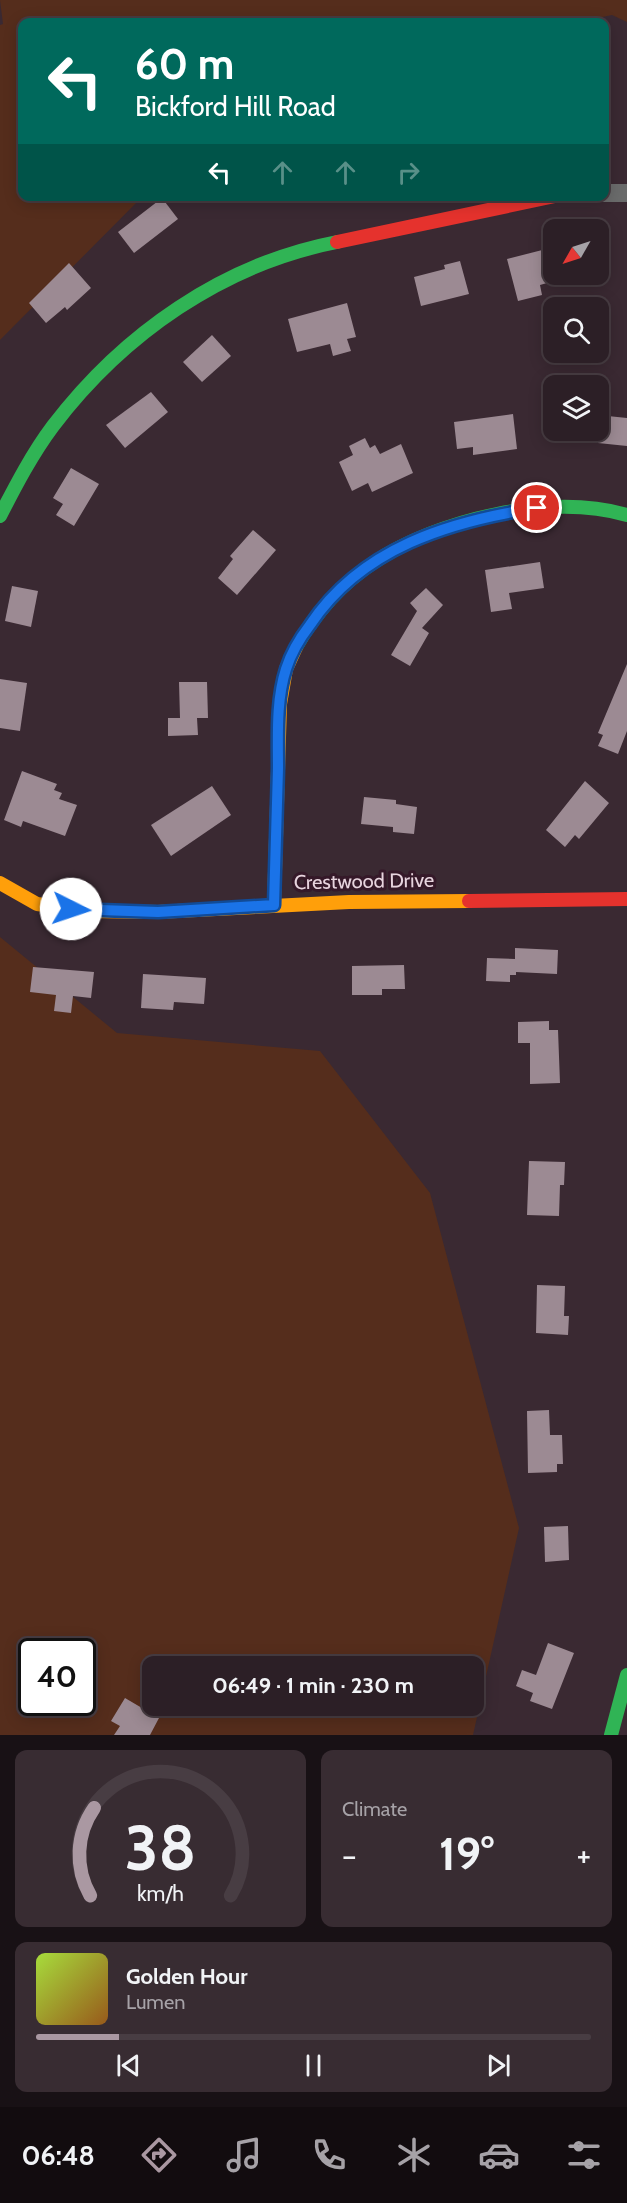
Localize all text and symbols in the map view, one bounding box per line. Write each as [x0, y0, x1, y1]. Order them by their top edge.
text: 60 m [135, 38, 234, 90]
icon: left [36, 42, 114, 120]
text: Bickford Hill Road [135, 90, 336, 123]
icon: left [203, 156, 236, 189]
icon: ahead [266, 156, 299, 189]
icon: ahead [329, 156, 362, 189]
icon: right [392, 156, 425, 189]
north arrow [543, 219, 609, 285]
map controls [543, 219, 609, 441]
button: search [543, 297, 609, 363]
button: layers [543, 375, 609, 441]
pin [511, 482, 562, 533]
icon: arrive [520, 491, 553, 524]
street label: Crestwood Drive [294, 868, 434, 894]
position arrow [39, 877, 103, 941]
speed limit sign: 40 [18, 1638, 96, 1716]
text: 06:49 · 1 min · 230 m [212, 1672, 414, 1699]
text: Climate [342, 1797, 407, 1821]
text: 38 [125, 1810, 196, 1886]
text: 19° [439, 1827, 494, 1881]
text: − [342, 1835, 357, 1875]
text: + [576, 1835, 591, 1875]
text: km/h [137, 1880, 184, 1906]
text: Golden Hour [126, 1963, 247, 1990]
text: Lumen [126, 1990, 185, 2014]
icon: previous [112, 2049, 145, 2082]
icon: pause [297, 2049, 330, 2082]
icon: next [482, 2049, 515, 2082]
icon: directions [138, 2134, 180, 2176]
icon: music [223, 2134, 265, 2176]
icon: phone [308, 2134, 350, 2176]
icon: climate [393, 2134, 435, 2176]
icon: car [478, 2134, 520, 2176]
icon: filters [563, 2134, 605, 2176]
text: 06:48 [22, 2139, 95, 2172]

